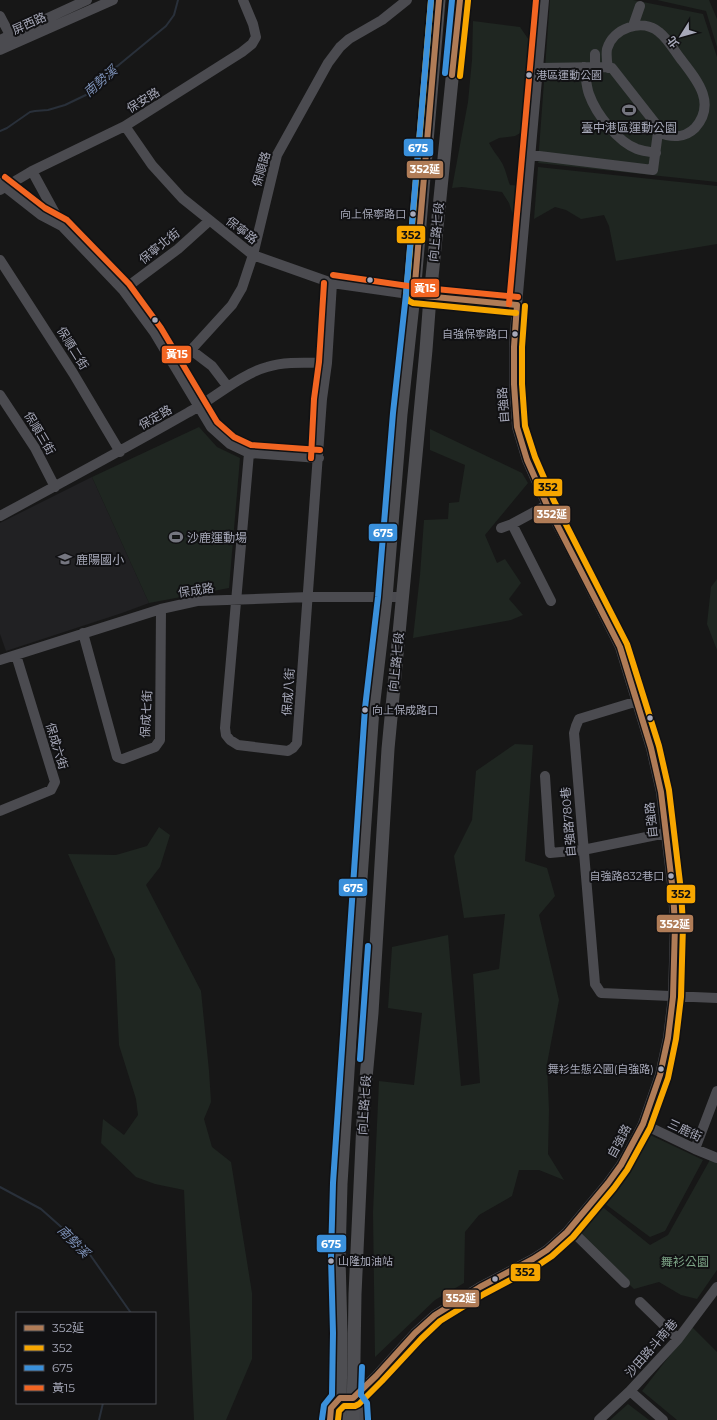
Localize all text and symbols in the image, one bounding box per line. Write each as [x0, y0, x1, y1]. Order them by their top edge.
street label: 屏西路 [9, 9, 49, 37]
north arrow [661, 16, 701, 56]
text: 北 [664, 33, 682, 51]
water label: 南勢溪 [80, 61, 121, 100]
place label: 港區運動公園 [536, 68, 602, 82]
marker: 港區運動公園 [524, 70, 534, 80]
street label: 保安路 [124, 84, 162, 116]
sports icon: 臺中港區運動公園 [621, 102, 637, 118]
place label: 臺中港區運動公園 [581, 120, 677, 135]
line badge: 675 [403, 138, 434, 157]
text: 675 [408, 141, 429, 155]
street label: 保順路 [249, 150, 273, 188]
line badge: 352延 [406, 160, 444, 179]
text: 352延 [409, 162, 440, 176]
street label: 向上路七段 [425, 201, 447, 263]
place label: 向上保寧路口 [340, 207, 406, 221]
marker: 向上保寧路口 [408, 209, 418, 219]
street label: 保寧路 [223, 213, 261, 247]
street label: 保寧北街 [136, 225, 182, 267]
line badge: 352 [396, 225, 426, 244]
text: 352 [400, 228, 421, 242]
unlabelled marker [365, 275, 375, 285]
line badge: 黃15 [410, 278, 440, 298]
text: 黃15 [414, 281, 436, 295]
unlabelled marker [150, 315, 160, 325]
street label: 保順二街 [54, 324, 92, 372]
place label: 自強保寧路口 [442, 327, 508, 341]
marker: 自強保寧路口 [510, 329, 520, 339]
line badge: 黃15 [161, 345, 192, 364]
text: 黃15 [166, 347, 188, 361]
street label: 自強路 [494, 387, 512, 423]
street label: 保定路 [136, 402, 174, 432]
street label: 保順三街 [21, 409, 59, 457]
line badge: 352 [533, 478, 563, 497]
text: 352 [537, 480, 558, 494]
line badge: 352延 [533, 505, 571, 524]
text: 352延 [536, 507, 567, 521]
line badge: 675 [368, 523, 398, 542]
text: 675 [373, 526, 394, 540]
sports icon: 沙鹿運動場 [168, 529, 184, 545]
place label: 沙鹿運動場 [187, 530, 247, 545]
school or university icon: 鹿陽國小 [57, 551, 73, 567]
place label: 鹿陽國小 [76, 552, 124, 567]
street label: 保成路 [177, 580, 215, 600]
street label: 向上路七段 [385, 631, 407, 693]
street label: 保成八街 [279, 668, 297, 716]
street label: 保成七街 [137, 690, 155, 738]
place label: 向上保成路口 [372, 703, 438, 717]
marker: 向上保成路口 [360, 705, 370, 715]
unlabelled marker [645, 713, 655, 723]
street label: 保成六街 [43, 721, 71, 771]
street label: 自強路780巷 [557, 786, 579, 858]
street label: 自強路 [642, 801, 660, 839]
place label: 自強路832巷口 [590, 869, 664, 883]
marker: 自強路832巷口 [666, 871, 676, 881]
line badge: 675 [338, 878, 368, 897]
text: 675 [343, 881, 364, 895]
line badge: 352 [666, 884, 696, 904]
text: 352 [670, 887, 691, 901]
line badge: 352延 [656, 914, 694, 933]
text: 352延 [659, 917, 690, 931]
place label: 舞衫生態公園(自強路) [548, 1062, 654, 1076]
marker: 舞衫生態公園(自強路) [656, 1064, 666, 1074]
street label: 向上路七段 [354, 1075, 374, 1135]
street label: 三鹿街 [666, 1116, 704, 1144]
street label: 自強路 [604, 1122, 634, 1160]
water label: 南勢溪 [55, 1222, 95, 1262]
line badge: 675 [316, 1234, 347, 1253]
text: 675 [321, 1237, 342, 1251]
place label: 山隆加油站 [338, 1254, 393, 1268]
park label: 舞衫公園 [661, 1254, 709, 1269]
marker: 山隆加油站 [326, 1256, 336, 1266]
line badge: 352 [510, 1263, 541, 1282]
text: 352 [514, 1265, 535, 1279]
unlabelled marker [490, 1274, 500, 1284]
line badge: 352延 [442, 1289, 480, 1308]
text: 352延 [445, 1291, 476, 1305]
legend [16, 1312, 156, 1404]
street label: 沙田路斗南巷 [622, 1316, 680, 1380]
text: 352延 [52, 1320, 84, 1335]
text: 352 [52, 1340, 72, 1355]
text: 675 [52, 1360, 73, 1375]
text: 黃15 [52, 1380, 75, 1395]

